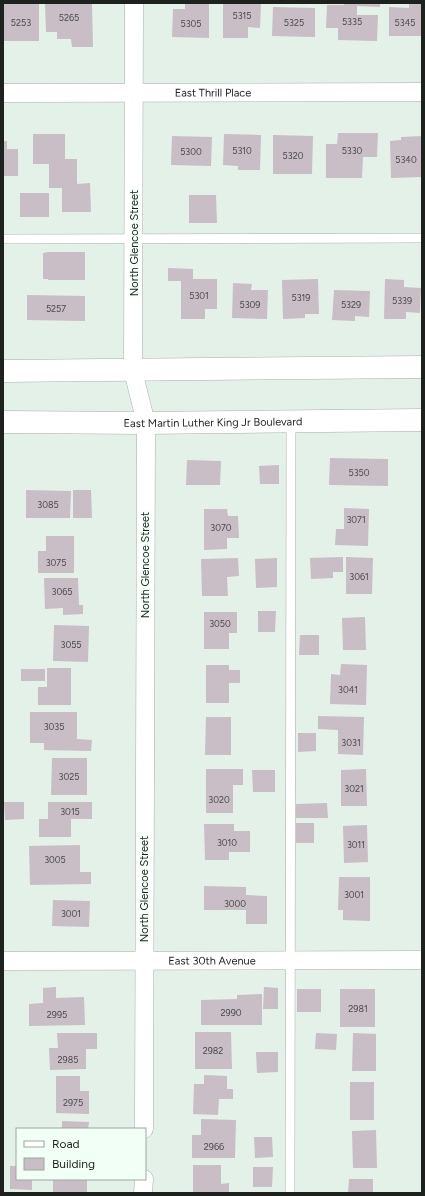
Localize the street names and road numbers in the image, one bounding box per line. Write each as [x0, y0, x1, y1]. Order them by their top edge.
street label: East Thrill Place [175, 86, 251, 99]
street label: North Glencoe Street [128, 190, 141, 296]
street label: East Martin Luther King Jr Boulevard [124, 415, 302, 430]
street label: North Glencoe Street [139, 512, 152, 618]
street label: North Glencoe Street [138, 836, 151, 942]
street label: East 30th Avenue [168, 954, 256, 967]

